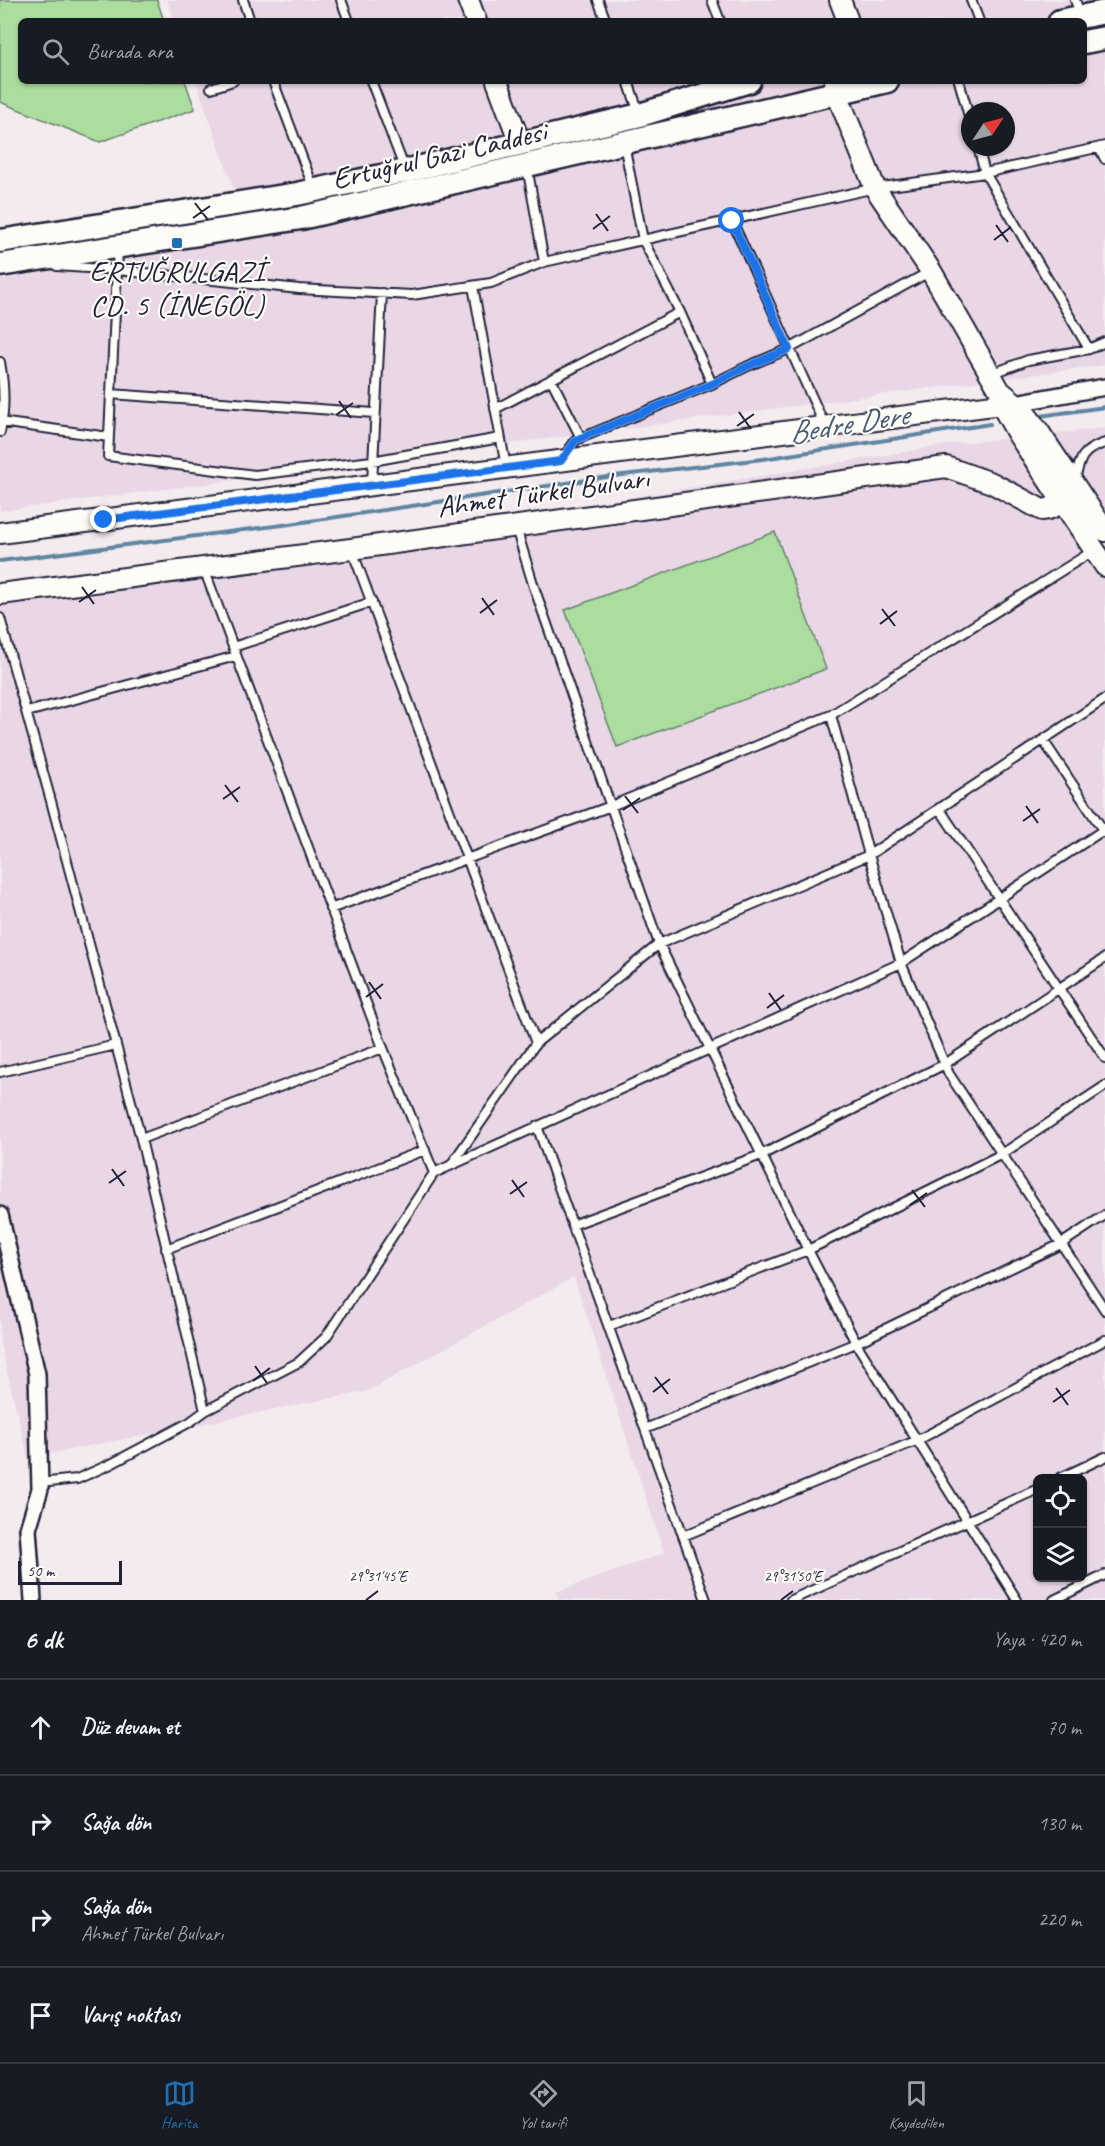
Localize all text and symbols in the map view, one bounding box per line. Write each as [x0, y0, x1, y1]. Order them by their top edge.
search box [18, 18, 1087, 84]
icon: search [39, 35, 72, 68]
text: Burada ara [87, 37, 173, 65]
north arrow [961, 102, 1015, 156]
street label: Ertuğrul Gazi Caddesi [328, 111, 553, 198]
route start [718, 207, 744, 233]
marker: ERTUĞRULGAZİ CD. 5 (İNEGÖL) [170, 236, 184, 250]
place label: ERTUĞRULGAZİ CD. 5 (İNEGÖL) [89, 252, 272, 324]
water label: Bedre Dere [786, 393, 915, 453]
street label: Ahmet Türkel Bulvarı [435, 458, 653, 526]
route end [90, 506, 116, 532]
map controls [1033, 1474, 1087, 1582]
button: locate [1033, 1474, 1087, 1528]
button: layers [1033, 1528, 1087, 1582]
scale bar [18, 1558, 122, 1586]
text: 50 m [27, 1561, 54, 1581]
text: 29°31'45"E [349, 1567, 409, 1586]
text: 29°31'50"E [764, 1567, 824, 1586]
text: 6 dk [24, 1623, 63, 1656]
text: Yaya · 420 m [993, 1627, 1081, 1652]
icon: ahead [24, 1711, 57, 1744]
text: Düz devam et [81, 1713, 179, 1741]
text: 70 m [1047, 1715, 1081, 1740]
icon: right [24, 1807, 57, 1840]
text: Sağa dön [81, 1809, 151, 1837]
text: 130 m [1038, 1811, 1081, 1836]
text: Sağa dön [81, 1893, 151, 1921]
icon: right [24, 1903, 57, 1936]
text: 220 m [1038, 1907, 1081, 1932]
text: Ahmet Türkel Bulvarı [81, 1921, 223, 1946]
icon: arrive [24, 1999, 57, 2032]
text: Varış noktası [81, 2001, 180, 2029]
tab: Harita [161, 2077, 198, 2133]
tab: Yol tarifi [520, 2077, 567, 2133]
tab: Kaydedilen [889, 2077, 944, 2133]

